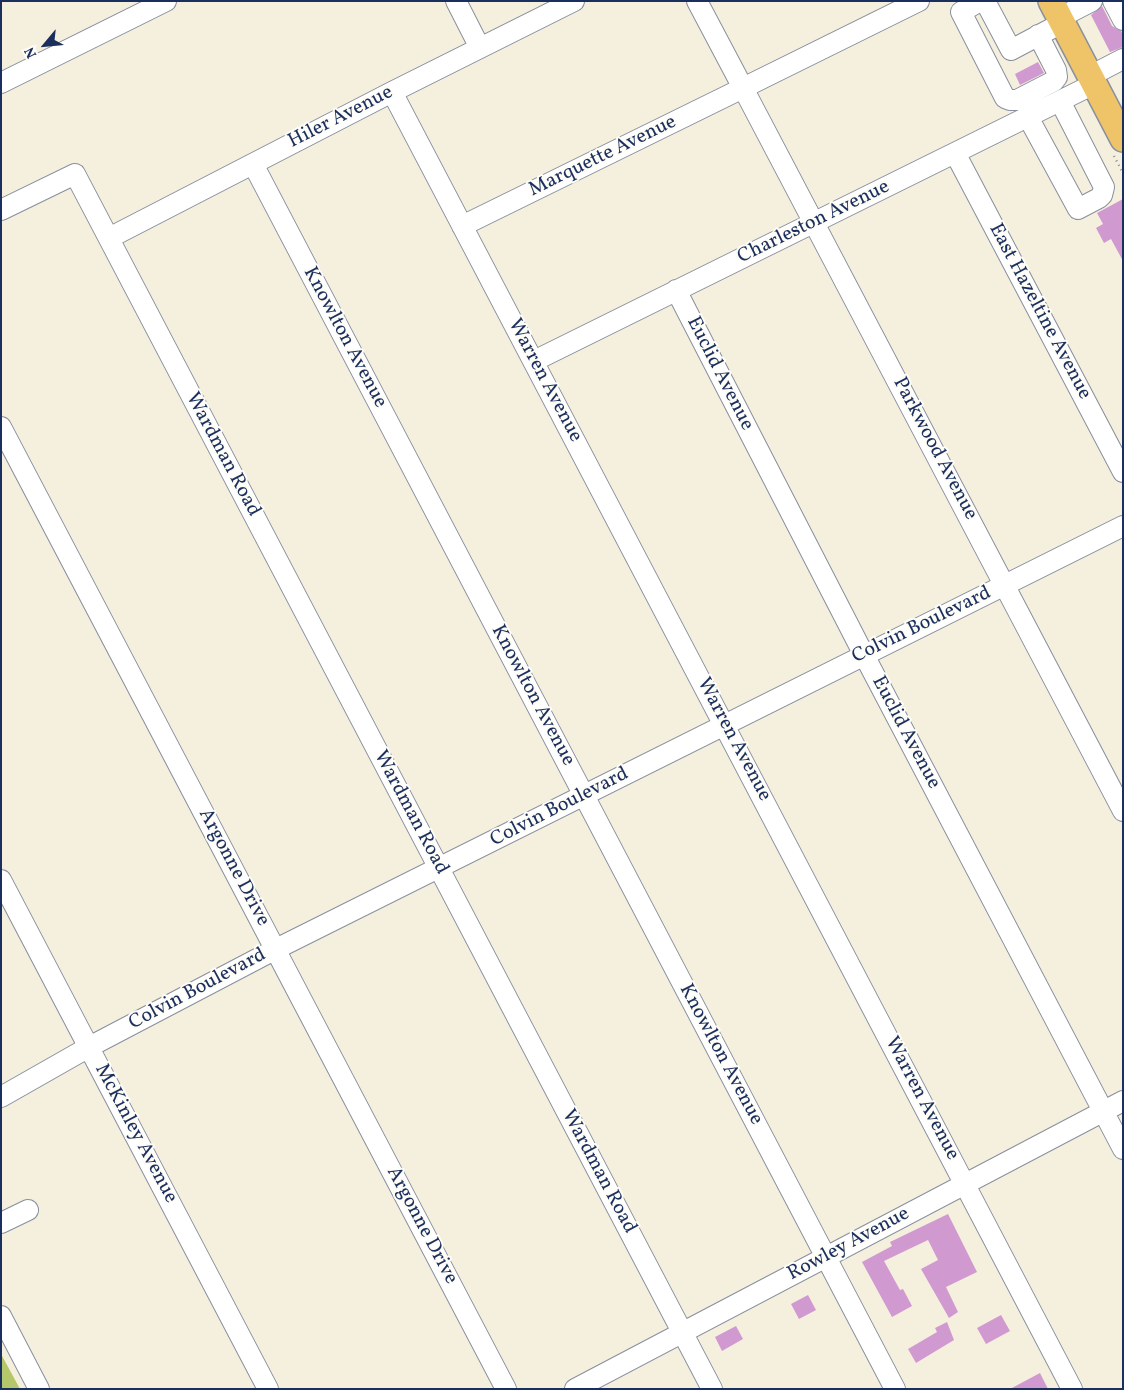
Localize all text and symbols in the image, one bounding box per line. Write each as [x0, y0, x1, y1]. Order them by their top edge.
north arrow [20, 20, 70, 70]
text: N [21, 43, 42, 61]
street label: Hiler Avenue [285, 81, 397, 155]
street label: Marquette Avenue [525, 111, 681, 203]
street label: Charleston Avenue [734, 176, 894, 270]
street label: East Hazeltine Avenue [982, 220, 1096, 404]
street label: Knowlton Avenue [297, 263, 391, 413]
street label: Euclid Avenue [680, 313, 758, 435]
street label: Warren Avenue [501, 315, 587, 447]
street label: Parkwood Avenue [886, 374, 982, 524]
street label: Wardman Road [179, 389, 265, 521]
street label: Colvin Boulevard [849, 582, 995, 670]
street label: Knowlton Avenue [485, 621, 579, 771]
street label: Euclid Avenue [865, 672, 945, 794]
street label: Warren Avenue [690, 674, 776, 806]
street label: Wardman Road [367, 747, 453, 879]
street label: Colvin Boulevard [487, 763, 633, 853]
street label: Argonne Drive [192, 805, 274, 931]
street label: Colvin Boulevard [125, 944, 271, 1036]
street label: Knowlton Avenue [673, 980, 767, 1130]
street label: Warren Avenue [878, 1033, 964, 1165]
street label: McKinley Avenue [88, 1060, 182, 1208]
street label: Wardman Road [555, 1106, 641, 1238]
street label: Argonne Drive [380, 1163, 462, 1289]
street label: Rowley Avenue [784, 1203, 914, 1287]

